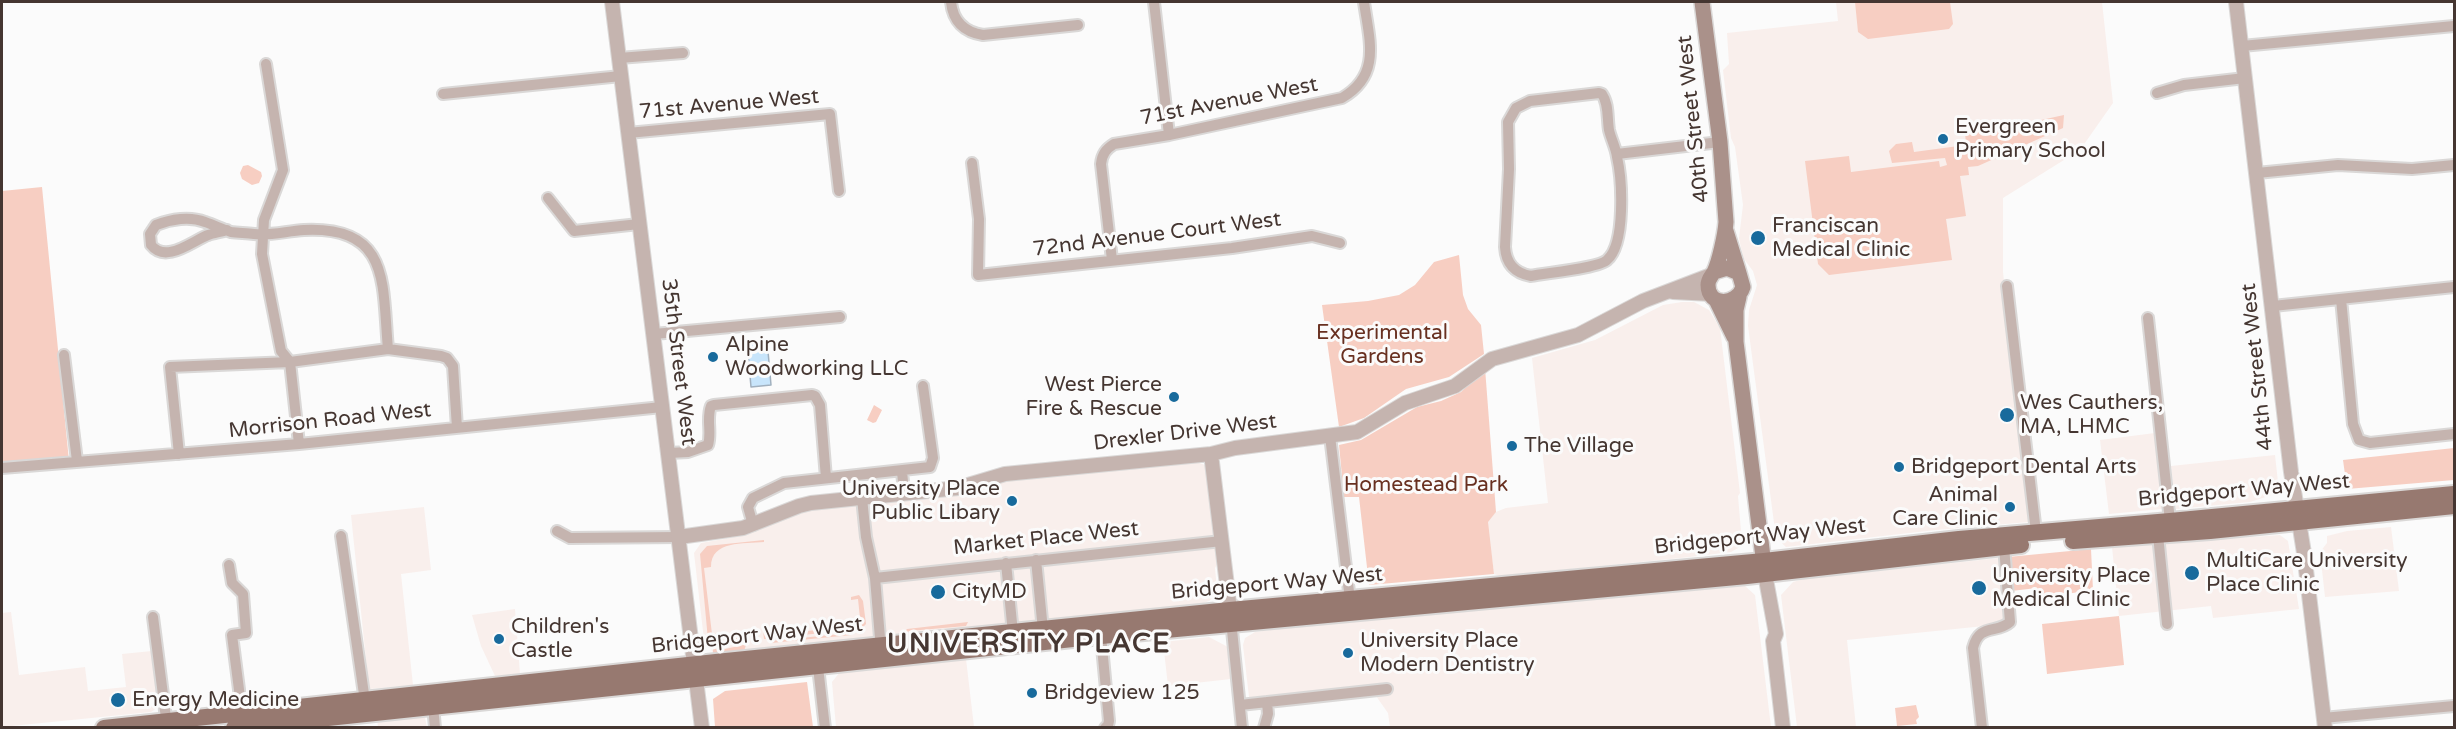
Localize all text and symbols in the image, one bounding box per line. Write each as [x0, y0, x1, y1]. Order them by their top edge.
street label: 40th Street West [1673, 34, 1715, 204]
street label: 71st Avenue West [1138, 72, 1320, 132]
street label: 71st Avenue West [638, 85, 820, 125]
place label: Evergreen Primary School [1955, 114, 2106, 164]
marker: Evergreen Primary School [1936, 132, 1950, 146]
street label: 72nd Avenue Court West [1031, 207, 1283, 263]
place label: Franciscan Medical Clinic [1772, 213, 1910, 263]
marker: Franciscan Medical Clinic [1749, 229, 1767, 247]
street label: 35th Street West [655, 277, 701, 447]
street label: 44th Street West [2237, 282, 2279, 452]
park label: Experimental Gardens [1316, 320, 1448, 370]
place label: Alpine Woodworking LLC [725, 332, 908, 382]
marker: Alpine Woodworking LLC [706, 350, 720, 364]
place label: West Pierce Fire & Rescue [1026, 372, 1162, 422]
marker: West Pierce Fire & Rescue [1167, 390, 1181, 404]
place label: Wes Cauthers, MA, LHMC [2020, 390, 2163, 440]
street label: Morrison Road West [227, 398, 433, 444]
marker: Wes Cauthers, MA, LHMC [1998, 406, 2016, 424]
street label: Drexler Drive West [1092, 409, 1278, 457]
place label: The Village [1524, 433, 1634, 459]
marker: The Village [1505, 439, 1519, 453]
place label: Bridgeport Dental Arts [1911, 454, 2137, 480]
marker: Bridgeport Dental Arts [1892, 460, 1906, 474]
street label: Bridgeport Way West [2137, 469, 2351, 513]
park label: Homestead Park [1344, 472, 1508, 498]
place label: University Place Public Libary [842, 476, 1000, 526]
place label: Animal Care Clinic [1892, 482, 1998, 532]
marker: University Place Public Libary [1005, 494, 1019, 508]
marker: Animal Care Clinic [2003, 500, 2017, 514]
street label: Bridgeport Way West [1653, 513, 1867, 561]
street label: Market Place West [952, 517, 1140, 561]
place label: MultiCare University Place Clinic [2206, 548, 2408, 598]
street label: Bridgeport Way West [1170, 562, 1384, 606]
place label: University Place Medical Clinic [1992, 563, 2150, 613]
marker: MultiCare University Place Clinic [2183, 564, 2201, 582]
place label: CityMD [952, 579, 1027, 605]
marker: University Place Medical Clinic [1970, 579, 1988, 597]
marker: CityMD [929, 583, 947, 601]
street label: Bridgeport Way West [650, 612, 864, 660]
place label: Children's Castle [511, 614, 609, 664]
place label: University Place Modern Dentistry [1360, 628, 1535, 678]
district label: UNIVERSITY PLACE [887, 629, 1171, 661]
marker: Children's Castle [492, 632, 506, 646]
marker: University Place Modern Dentistry [1341, 646, 1355, 660]
place label: Bridgeview 125 [1044, 680, 1200, 706]
marker: Bridgeview 125 [1025, 686, 1039, 700]
place label: Energy Medicine [132, 687, 299, 713]
marker: Energy Medicine [109, 691, 127, 709]

